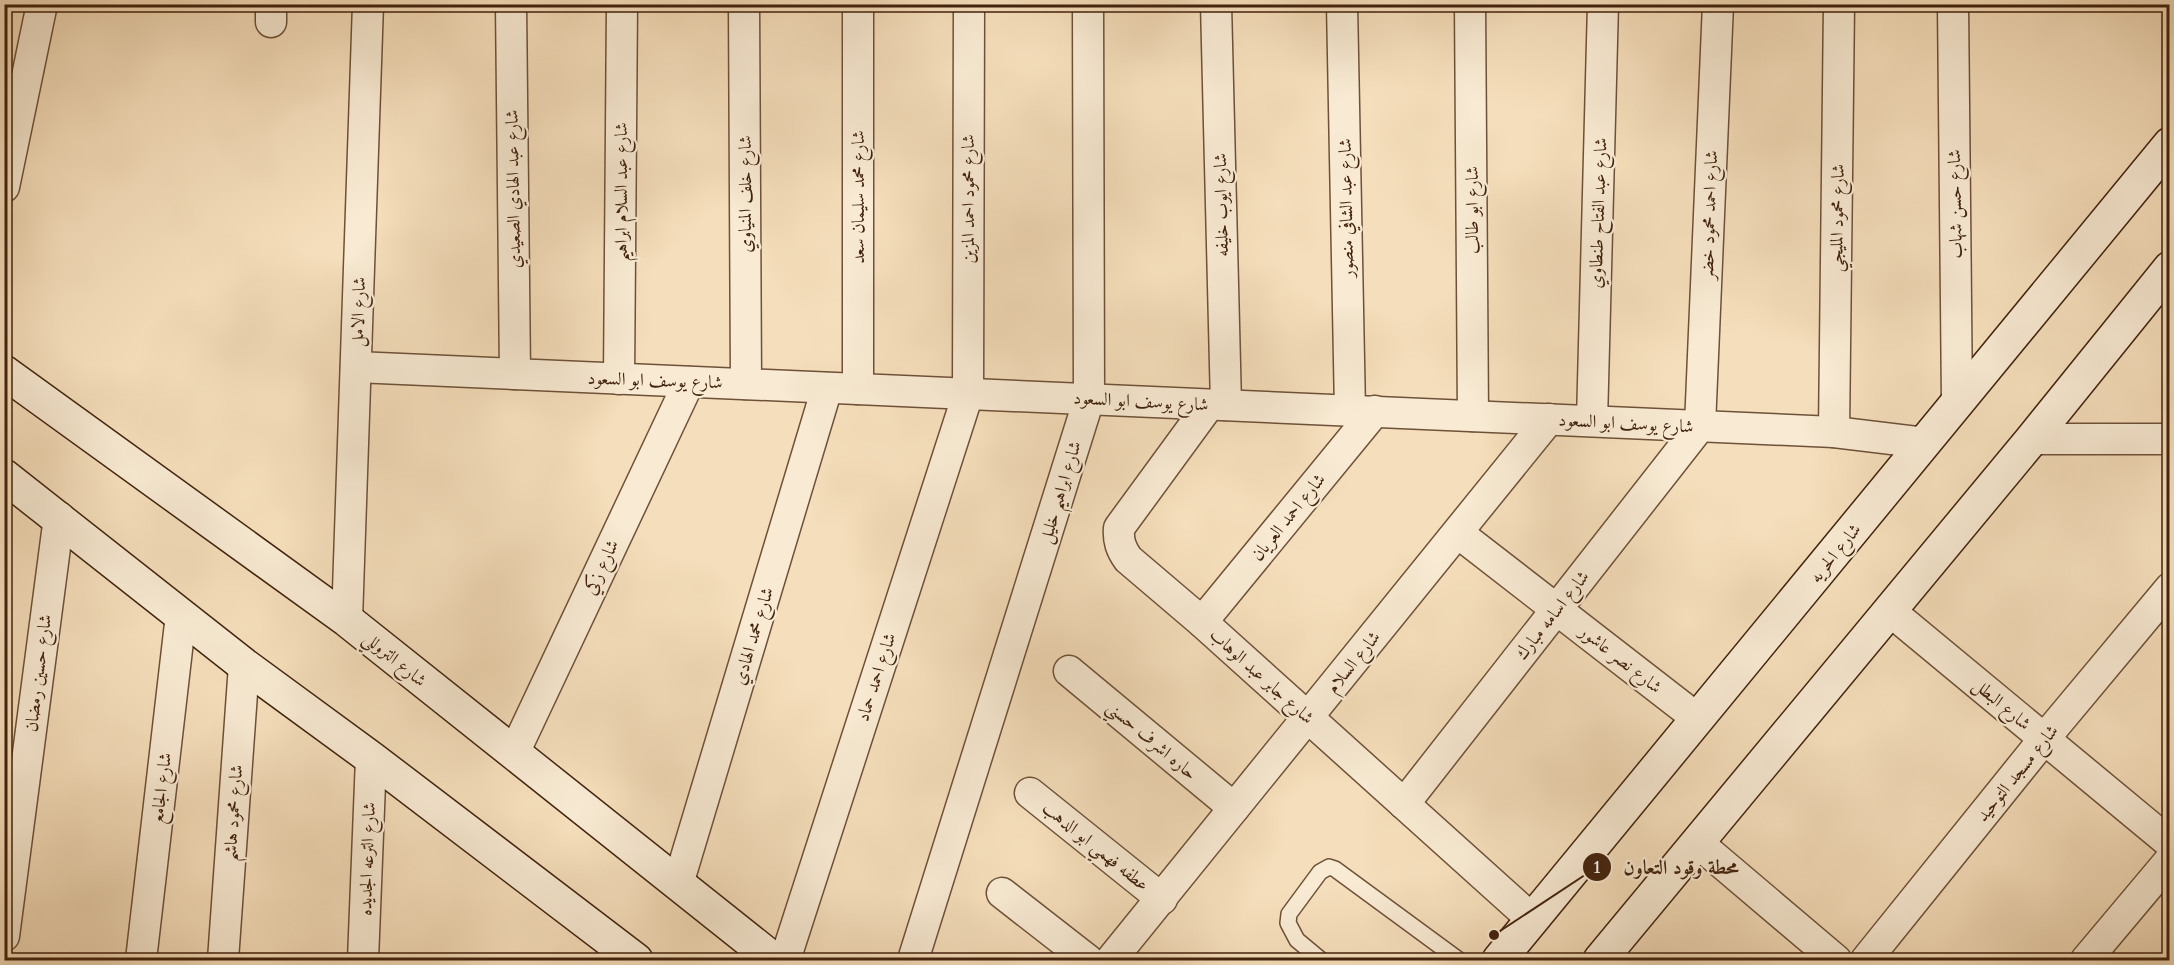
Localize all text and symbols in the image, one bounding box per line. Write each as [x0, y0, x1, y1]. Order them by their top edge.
street label: شارع عبد الهادي الصعيدي [500, 109, 529, 269]
street label: شارع عبد السلام ابراهيم [609, 122, 639, 262]
street label: شارع محمد سليمان سعد [846, 130, 873, 264]
street label: شارع محمود احمد المزين [956, 134, 983, 264]
street label: شارع خلف المنياوي [733, 135, 760, 253]
street label: شارع عبد الفتاح طنطاوي [1583, 137, 1617, 289]
street label: شارع عبد الشافي منصور [1333, 138, 1362, 280]
street label: شارع حسن شهاب [1942, 149, 1971, 259]
street label: شارع احمد محمود خضر [1695, 150, 1726, 282]
street label: شارع ايوب خليفه [1208, 153, 1237, 257]
street label: شارع محمود المليجي [1824, 164, 1855, 272]
street label: شارع ابو طالب [1460, 166, 1487, 254]
street label: شارع الامل [345, 277, 374, 348]
street label: شارع يوسف ابو السعود [587, 366, 723, 397]
street label: شارع يوسف ابو السعود [1073, 385, 1209, 420]
street label: شارع يوسف ابو السعود [1558, 407, 1694, 442]
street label: شارع ابراهيم خليل [1033, 438, 1093, 548]
street label: شارع احمد العريان [1245, 468, 1333, 568]
street label: شارع الحريه [1804, 518, 1869, 590]
street label: شارع زكي [578, 536, 627, 600]
street label: شارع اسامه مبارك [1509, 565, 1597, 667]
street label: شارع محمد الهادي [727, 584, 782, 689]
street label: شارع حسين رمضان [19, 613, 60, 733]
street label: شارع نصر عاشور [1571, 618, 1667, 701]
street label: شارع جابر عبد الوهاب [1203, 623, 1319, 732]
street label: شارع التروللي [355, 626, 432, 696]
street label: شارع السلام [1320, 626, 1389, 701]
street label: شارع احمد حماد [850, 630, 904, 725]
street label: شارع البطل [1966, 673, 2036, 738]
street label: حاره اشرف حسني [1098, 695, 1202, 789]
street label: شارع مسجد التوحيد [1970, 719, 2066, 829]
street label: شارع الجامع [145, 751, 181, 825]
street label: شارع محمود هاشم [218, 764, 254, 863]
street label: عطفه فهمي ابو الدهب [1035, 796, 1154, 900]
street label: شارع الترعه الجديده [353, 802, 384, 916]
callout: محطة وقود التعاون [1582, 848, 1751, 886]
text: محطة وقود التعاون [1623, 854, 1740, 881]
text: 1 [1592, 855, 1602, 880]

